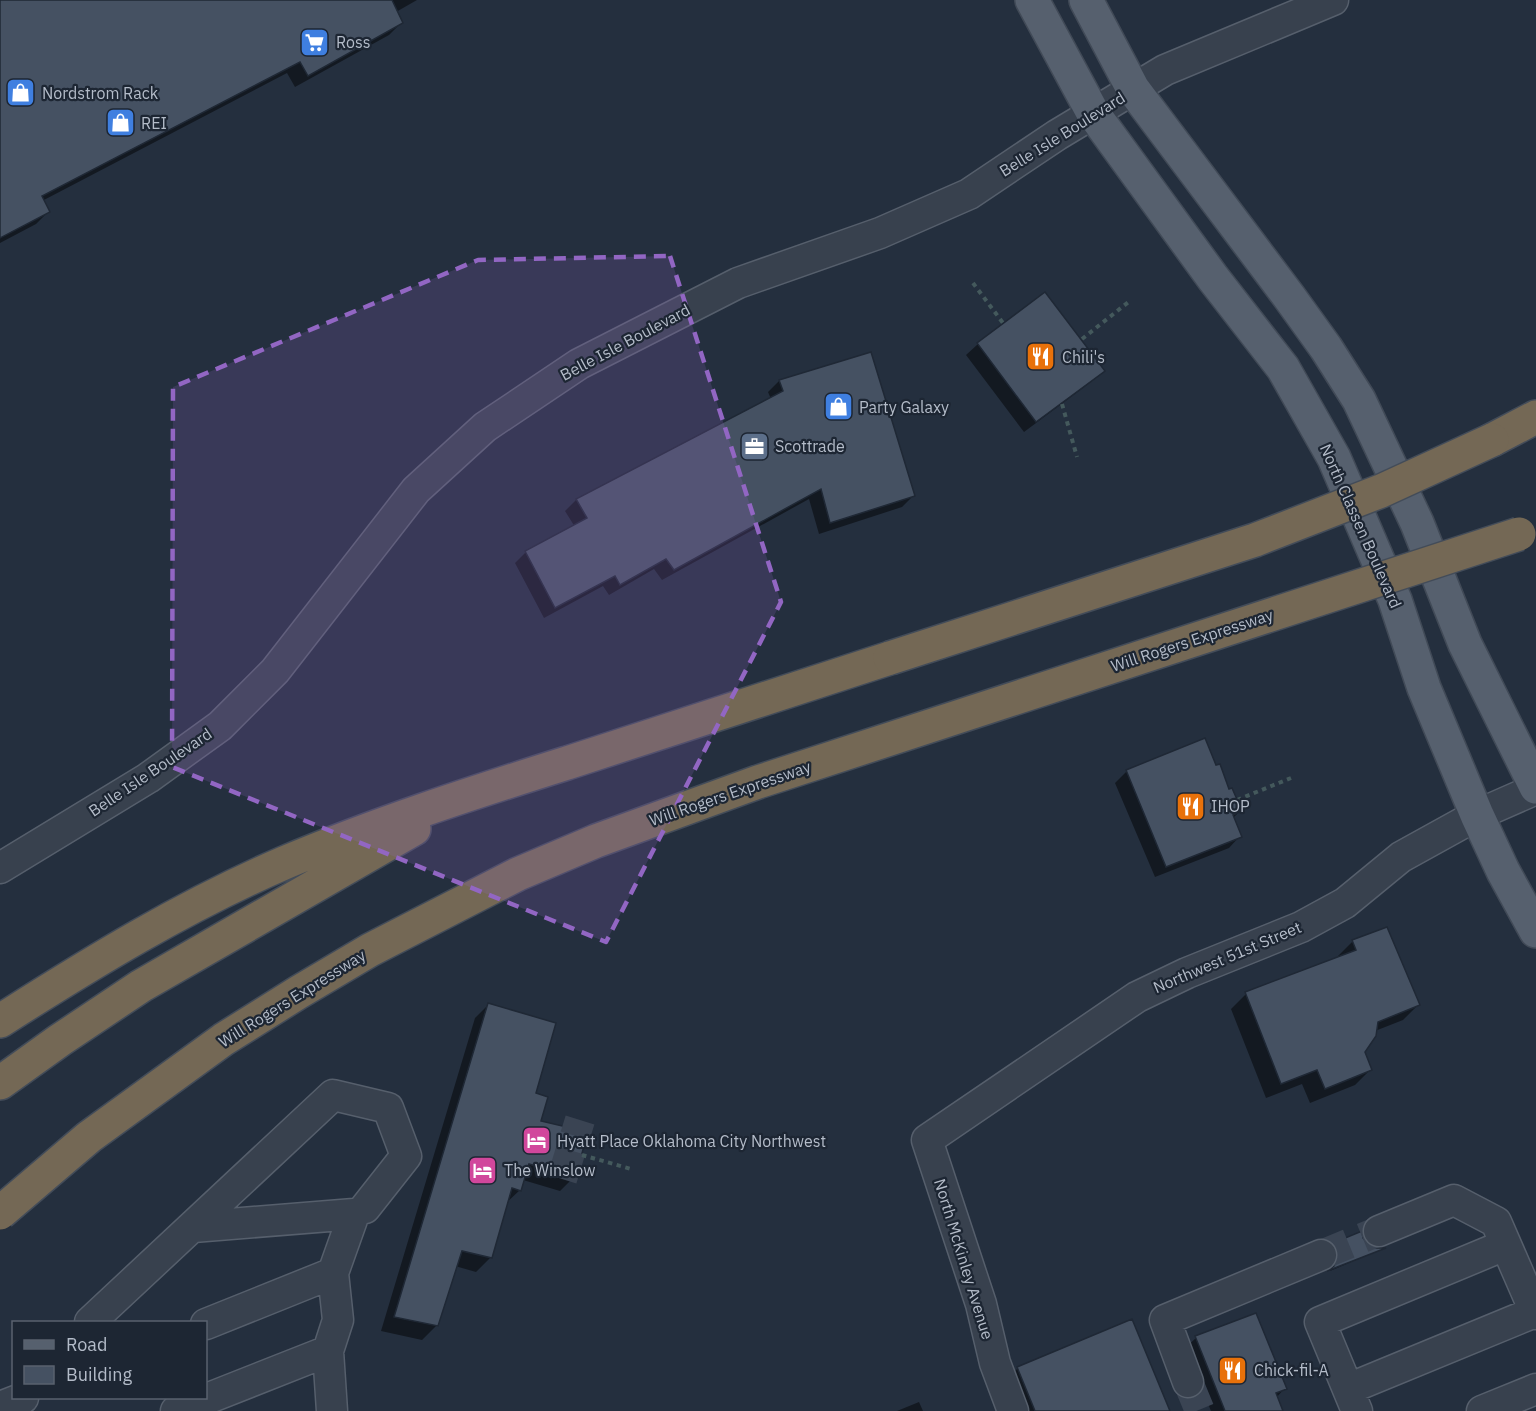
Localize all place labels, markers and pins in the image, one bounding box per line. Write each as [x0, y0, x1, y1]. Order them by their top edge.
supermarket icon: Ross [299, 26, 331, 58]
place label: Ross [336, 32, 370, 52]
shop icon: Nordstrom Rack [5, 77, 37, 109]
place label: Nordstrom Rack [42, 83, 159, 103]
shop icon: REI [104, 107, 136, 139]
place label: REI [141, 113, 167, 133]
restaurant icon: Chili's [1025, 341, 1057, 373]
place label: Chili's [1062, 347, 1105, 367]
shop icon: Party Galaxy [822, 391, 854, 423]
place label: Party Galaxy [859, 397, 949, 417]
office icon: Scottrade [738, 430, 770, 462]
place label: Scottrade [775, 436, 845, 456]
restaurant icon: IHOP [1174, 790, 1206, 822]
place label: IHOP [1211, 796, 1250, 816]
hotel icon: Hyatt Place Oklahoma City Northwest [520, 1125, 552, 1157]
place label: Hyatt Place Oklahoma City Northwest [557, 1131, 826, 1151]
hotel icon: The Winslow [467, 1154, 499, 1186]
place label: The Winslow [504, 1160, 595, 1180]
restaurant icon: Chick-fil-A [1217, 1354, 1249, 1386]
place label: Chick-fil-A [1254, 1360, 1329, 1380]

